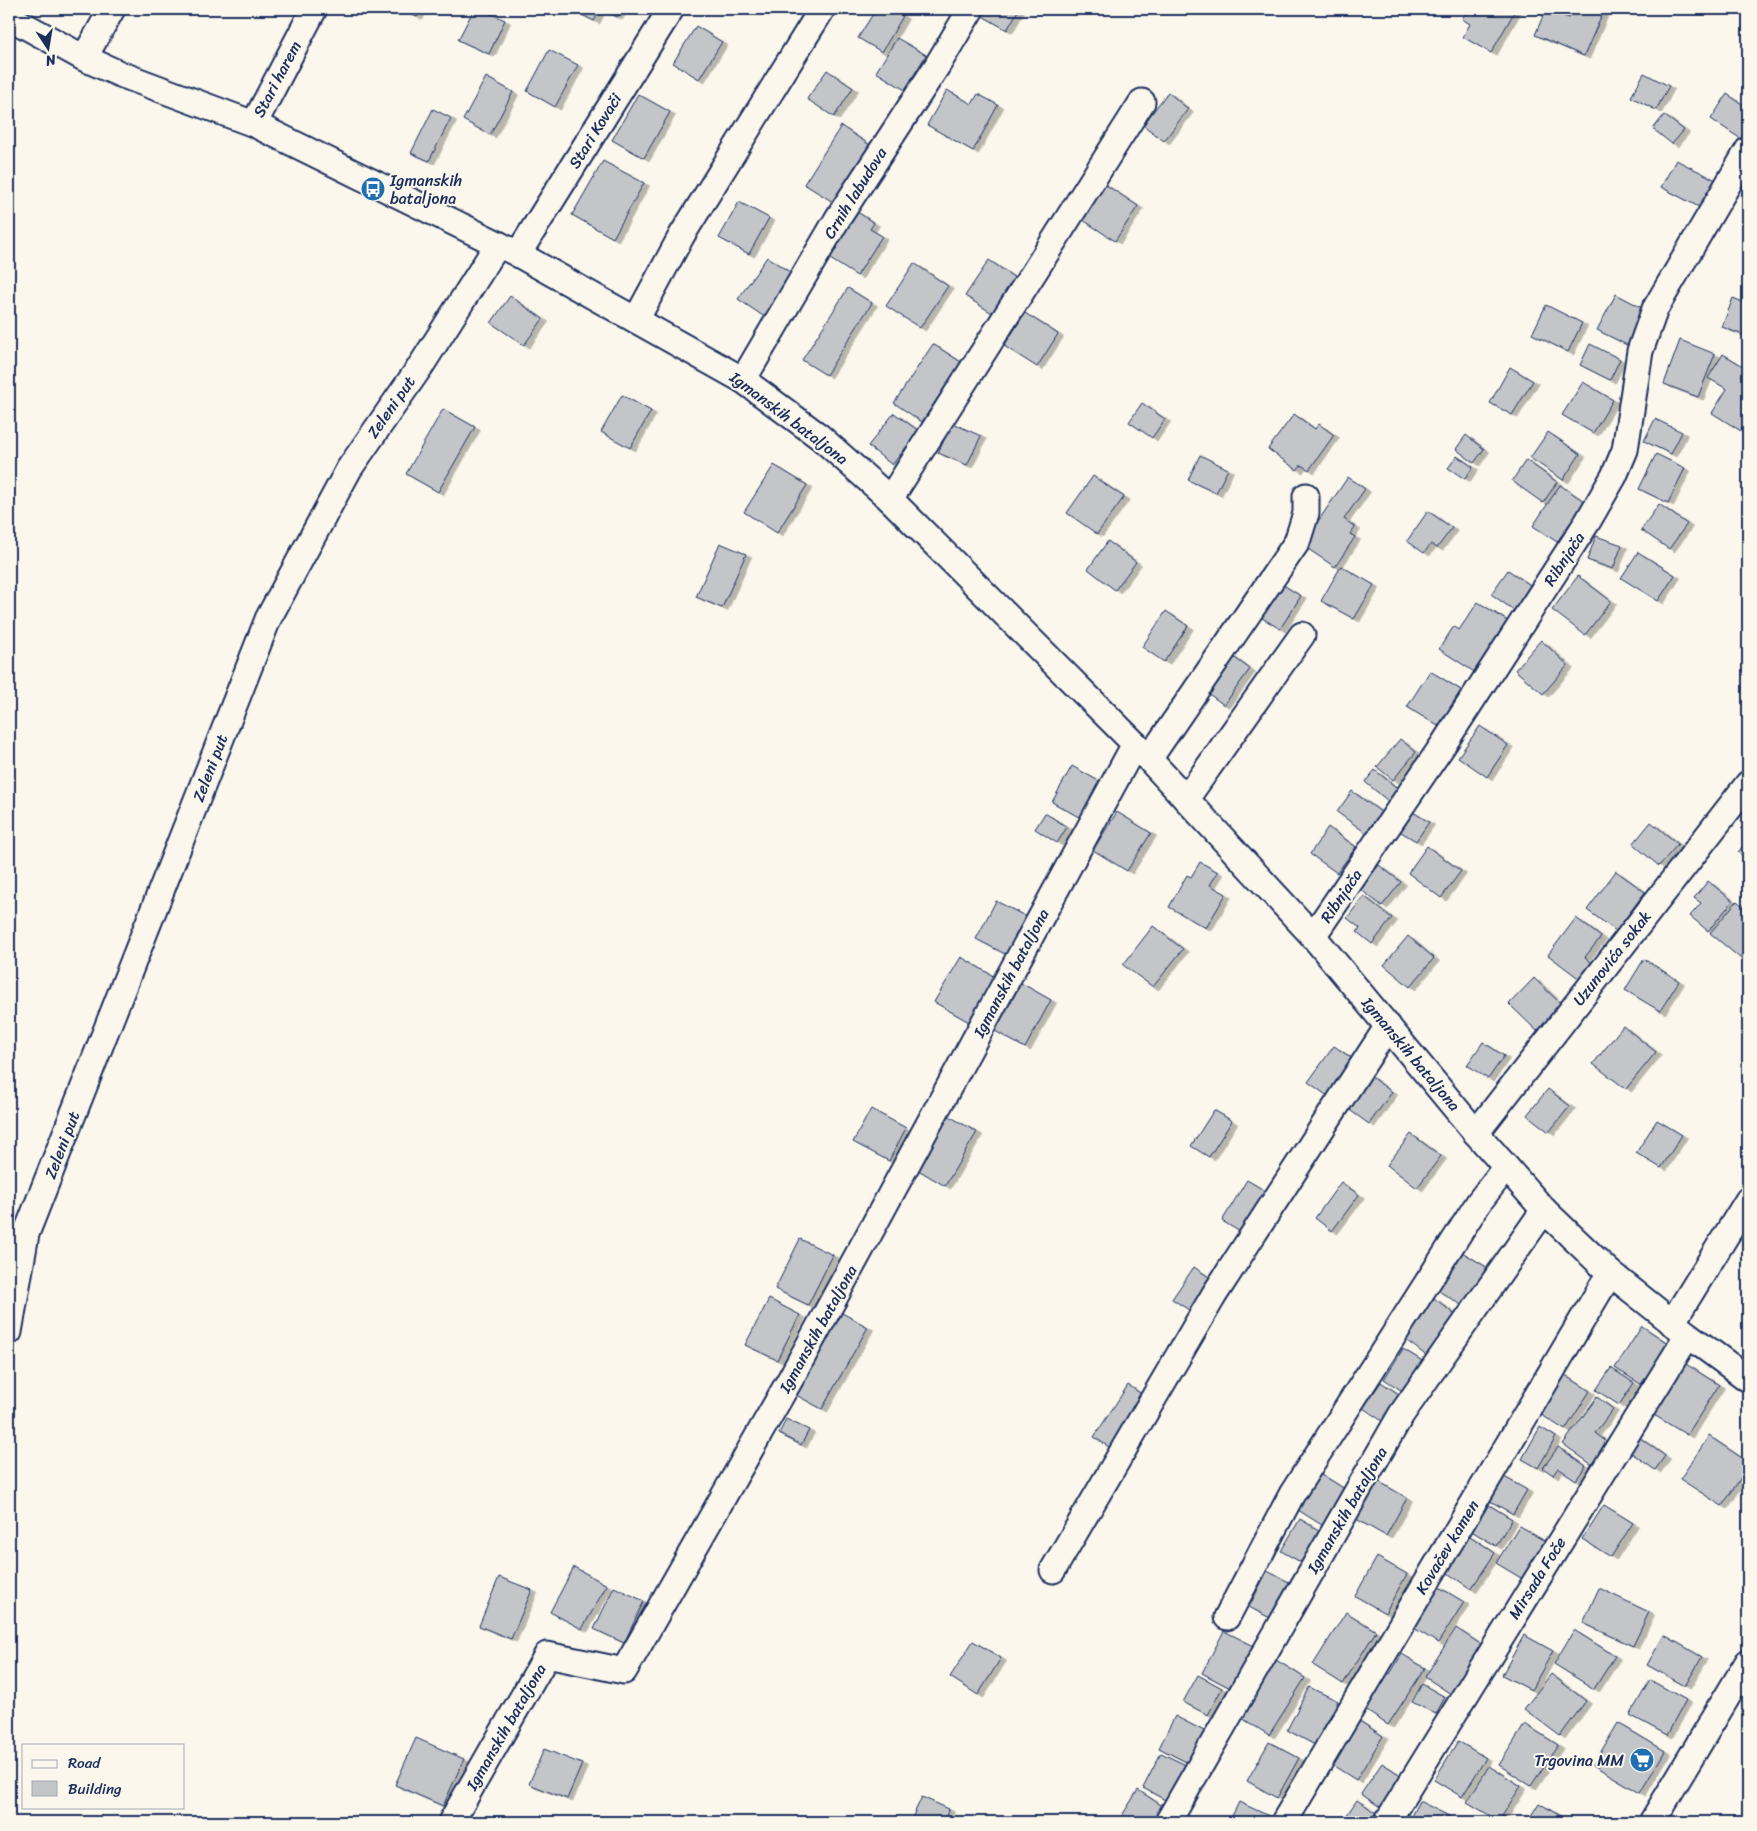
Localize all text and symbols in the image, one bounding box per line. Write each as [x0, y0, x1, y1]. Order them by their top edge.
north arrow [22, 22, 72, 72]
street label: Stari harem [245, 35, 309, 123]
text: N [43, 47, 59, 74]
street label: Stari Kovači [560, 87, 630, 175]
street label: Crnih labudova [815, 140, 895, 245]
place label: Igmanskih bataljona [389, 166, 462, 213]
bus stop icon: Igmanskih bataljona [360, 176, 386, 202]
street label: Igmanskih bataljona [723, 363, 855, 472]
street label: Zeleni put [359, 370, 423, 444]
street label: Ribnjača [1535, 526, 1593, 592]
street label: Zeleni put [184, 730, 236, 806]
street label: Ribnjača [1312, 863, 1370, 929]
street label: Igmanskih bataljona [964, 903, 1057, 1044]
street label: Uzunovića sokak [1565, 904, 1659, 1012]
street label: Igmanskih bataljona [1353, 989, 1468, 1118]
street label: Zeleni put [36, 1107, 88, 1183]
street label: Igmanskih bataljona [770, 1260, 865, 1399]
street label: Igmanskih bataljona [1298, 1441, 1395, 1580]
street label: Kovačev kamen [1407, 1494, 1487, 1600]
street label: Mirsada Foče [1500, 1531, 1574, 1625]
street label: Igmanskih bataljona [457, 1658, 554, 1797]
legend [22, 1744, 185, 1808]
place label: Trgovina MM [1534, 1746, 1624, 1775]
supermarket icon: Trgovina MM [1629, 1747, 1655, 1773]
text: Road [68, 1750, 101, 1776]
text: Building [68, 1776, 122, 1802]

